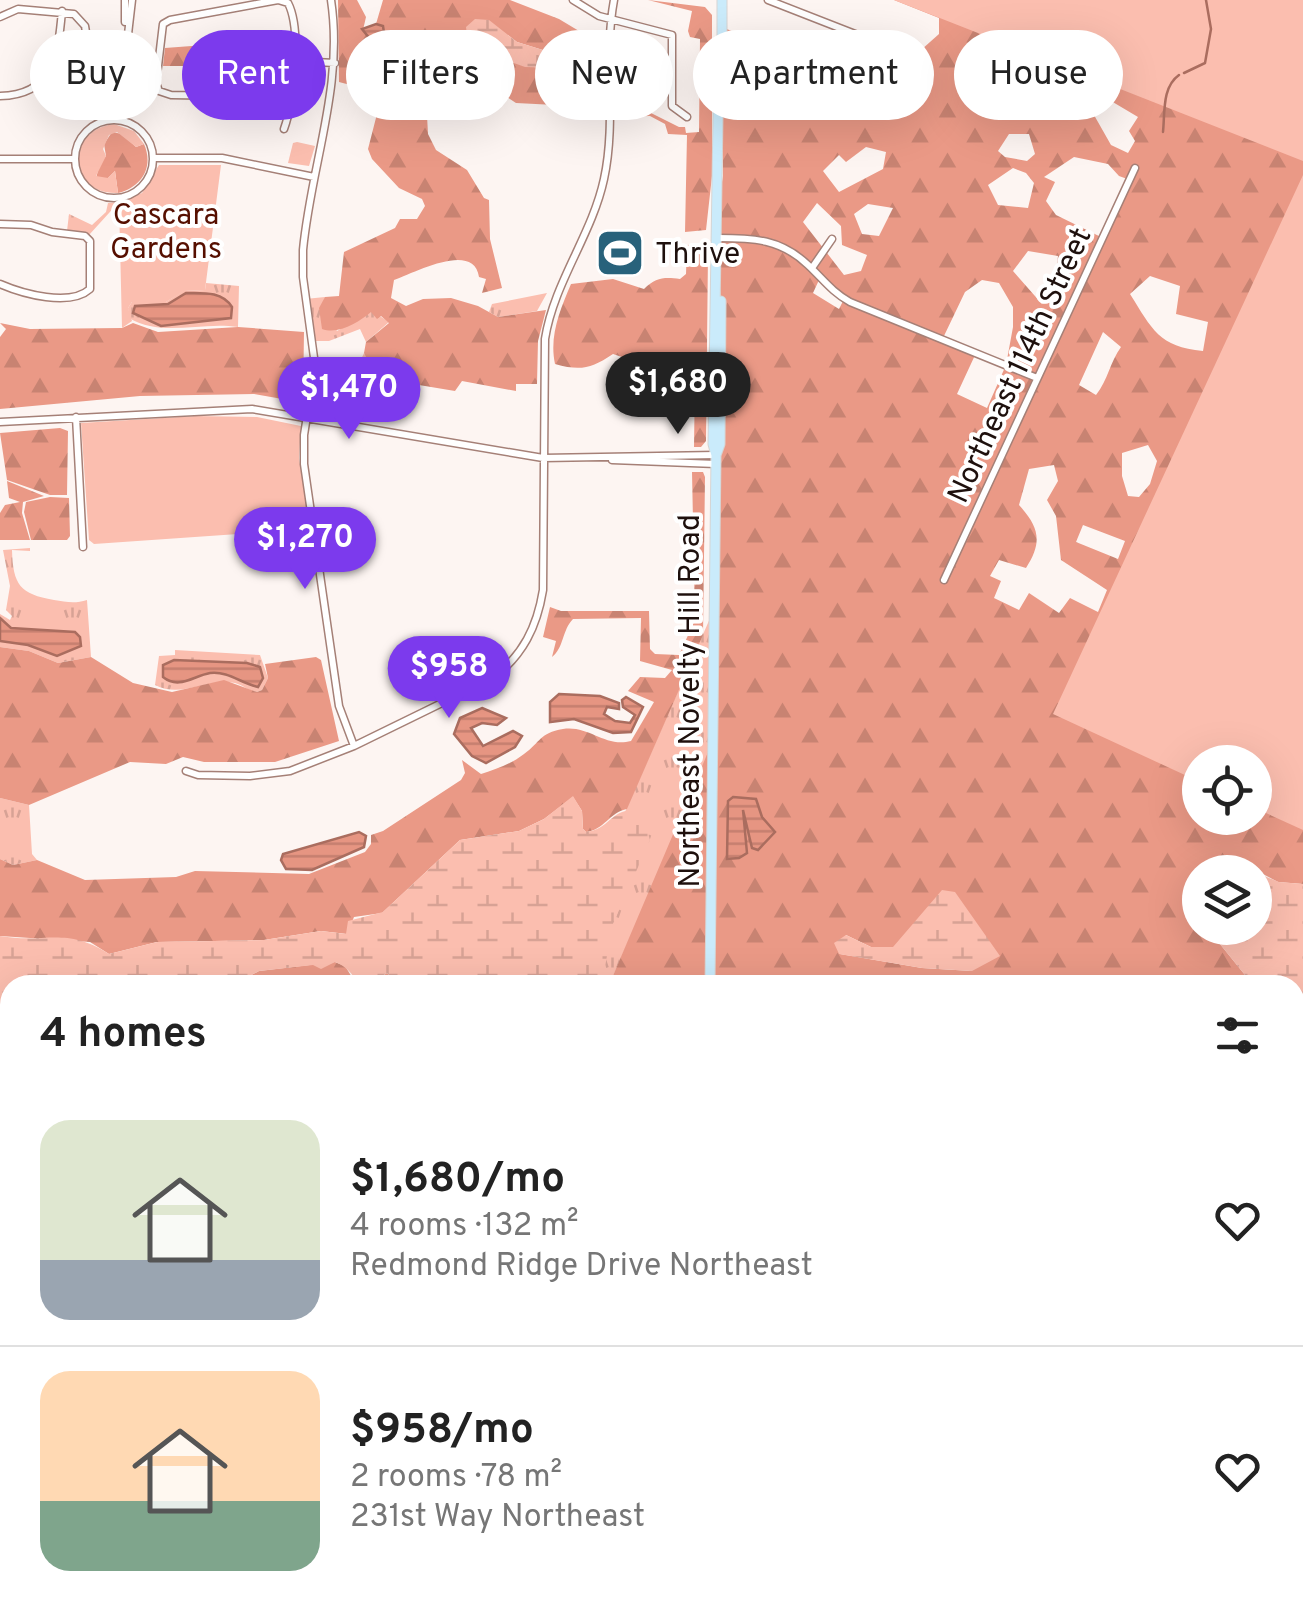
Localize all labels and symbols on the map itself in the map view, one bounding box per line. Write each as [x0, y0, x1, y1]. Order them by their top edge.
park label: Cascara Gardens [110, 198, 222, 269]
street label: Northeast 114th Street [941, 222, 1101, 510]
sports icon: Thrive [594, 227, 646, 279]
place label: Thrive [655, 237, 740, 274]
pin: $1,680 [597, 352, 759, 437]
pin: $1,470 [268, 357, 430, 442]
pin: $1,270 [224, 507, 386, 592]
street label: Northeast Novelty Hill Road [673, 514, 710, 888]
pin: $958 [390, 636, 508, 721]

